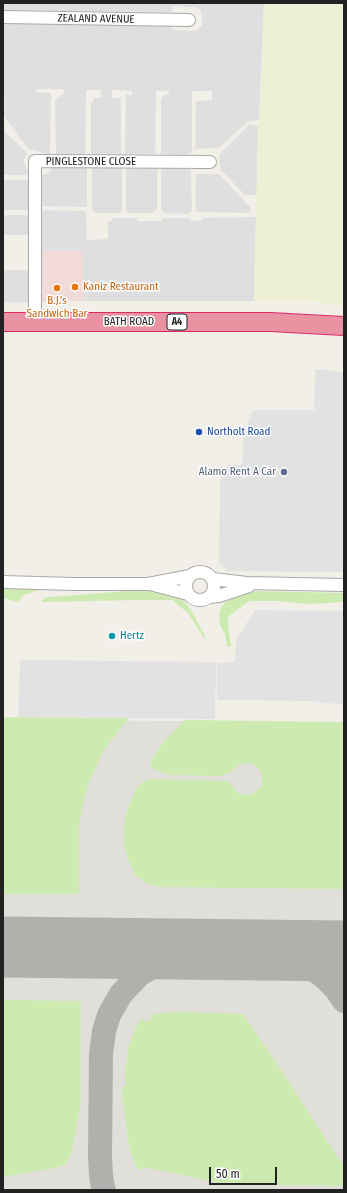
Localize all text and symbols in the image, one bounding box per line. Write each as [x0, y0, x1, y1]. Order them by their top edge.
street label: ZEALAND AVENUE [57, 12, 135, 26]
street label: PINGLESTONE CLOSE [46, 155, 136, 169]
place label: Kaniz Restaurant [83, 280, 159, 294]
marker: Kaniz Restaurant [70, 282, 80, 292]
marker: B.J.'s Sandwich Bar [52, 283, 62, 293]
place label: B.J.'s Sandwich Bar [27, 294, 87, 320]
road number: A4 [167, 314, 187, 330]
street label: BATH ROAD [104, 315, 154, 329]
place label: Northolt Road [207, 425, 270, 439]
marker: Northolt Road [194, 427, 204, 437]
place label: Alamo Rent A Car [199, 465, 276, 479]
marker: Alamo Rent A Car [279, 467, 289, 477]
place label: Hertz [120, 629, 144, 643]
marker: Hertz [107, 631, 117, 641]
scale bar [211, 1159, 279, 1185]
text: 50 m [216, 1167, 240, 1181]

